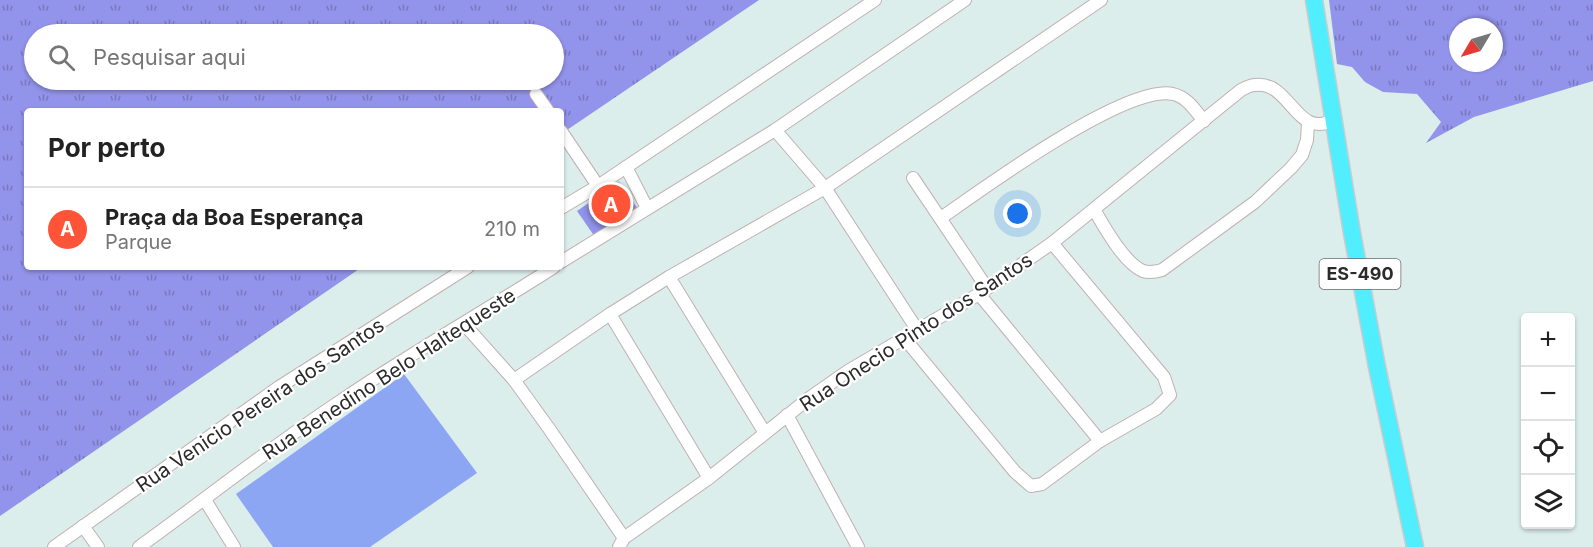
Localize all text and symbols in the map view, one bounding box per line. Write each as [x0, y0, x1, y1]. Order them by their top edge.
north arrow [1449, 18, 1503, 72]
search box [24, 24, 564, 90]
icon: search [45, 41, 78, 74]
text: Pesquisar aqui [93, 44, 246, 70]
text: Por perto [48, 132, 166, 163]
pin: A [592, 182, 630, 226]
your location [1003, 199, 1032, 228]
text: Praça da Boa Esperança [105, 204, 364, 230]
text: A [60, 217, 75, 241]
text: 210 m [484, 217, 540, 241]
text: Parque [105, 230, 172, 254]
street label: Rua Onecio Pinto dos Santos [795, 248, 1037, 416]
road number: ES-490 [1320, 259, 1400, 289]
street label: Rua Benedino Belo Haltequeste [258, 283, 520, 465]
street label: Rua Venicio Pereira dos Santos [131, 313, 389, 497]
map controls [1521, 313, 1575, 529]
button: + [1521, 313, 1575, 367]
button: − [1521, 367, 1575, 421]
button: locate [1521, 421, 1575, 475]
button: layers [1521, 475, 1575, 529]

